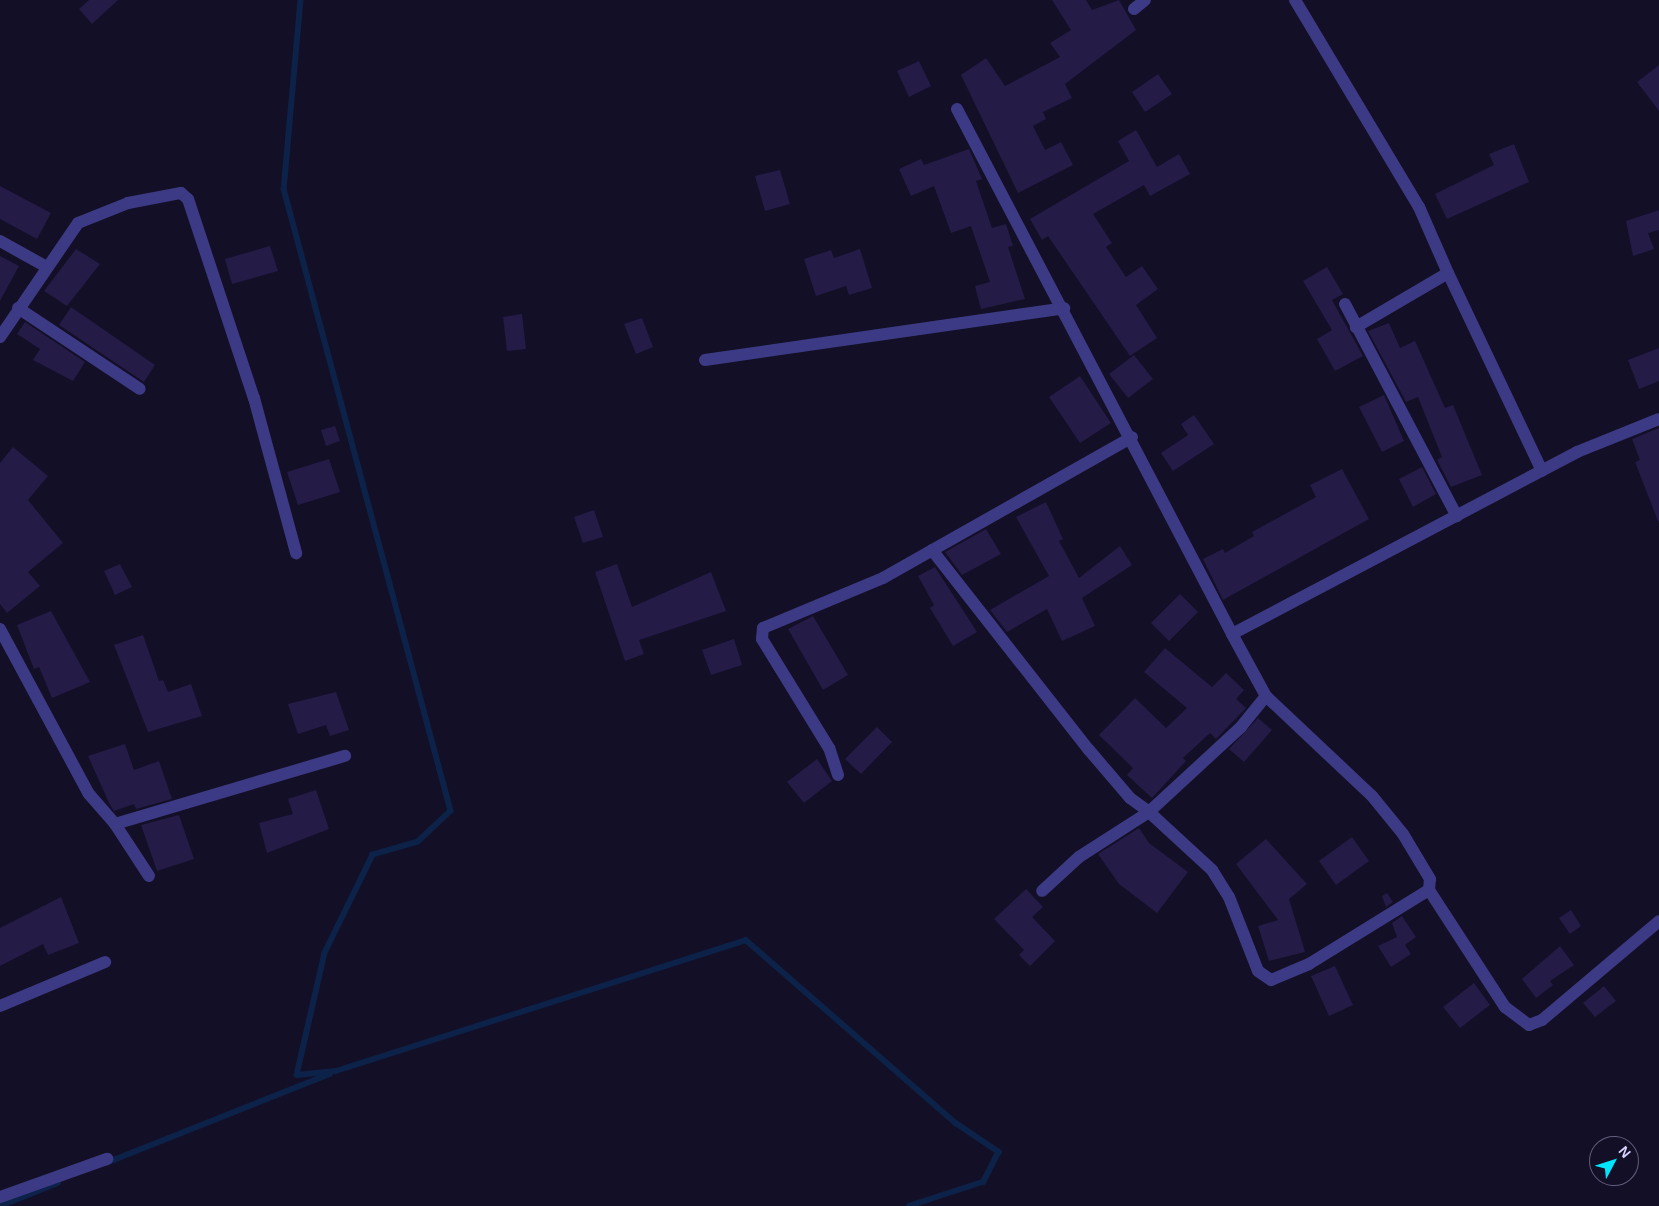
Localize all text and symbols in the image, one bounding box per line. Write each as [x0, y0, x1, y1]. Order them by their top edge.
north arrow [1589, 1136, 1639, 1186]
text: N [1615, 1143, 1634, 1161]

